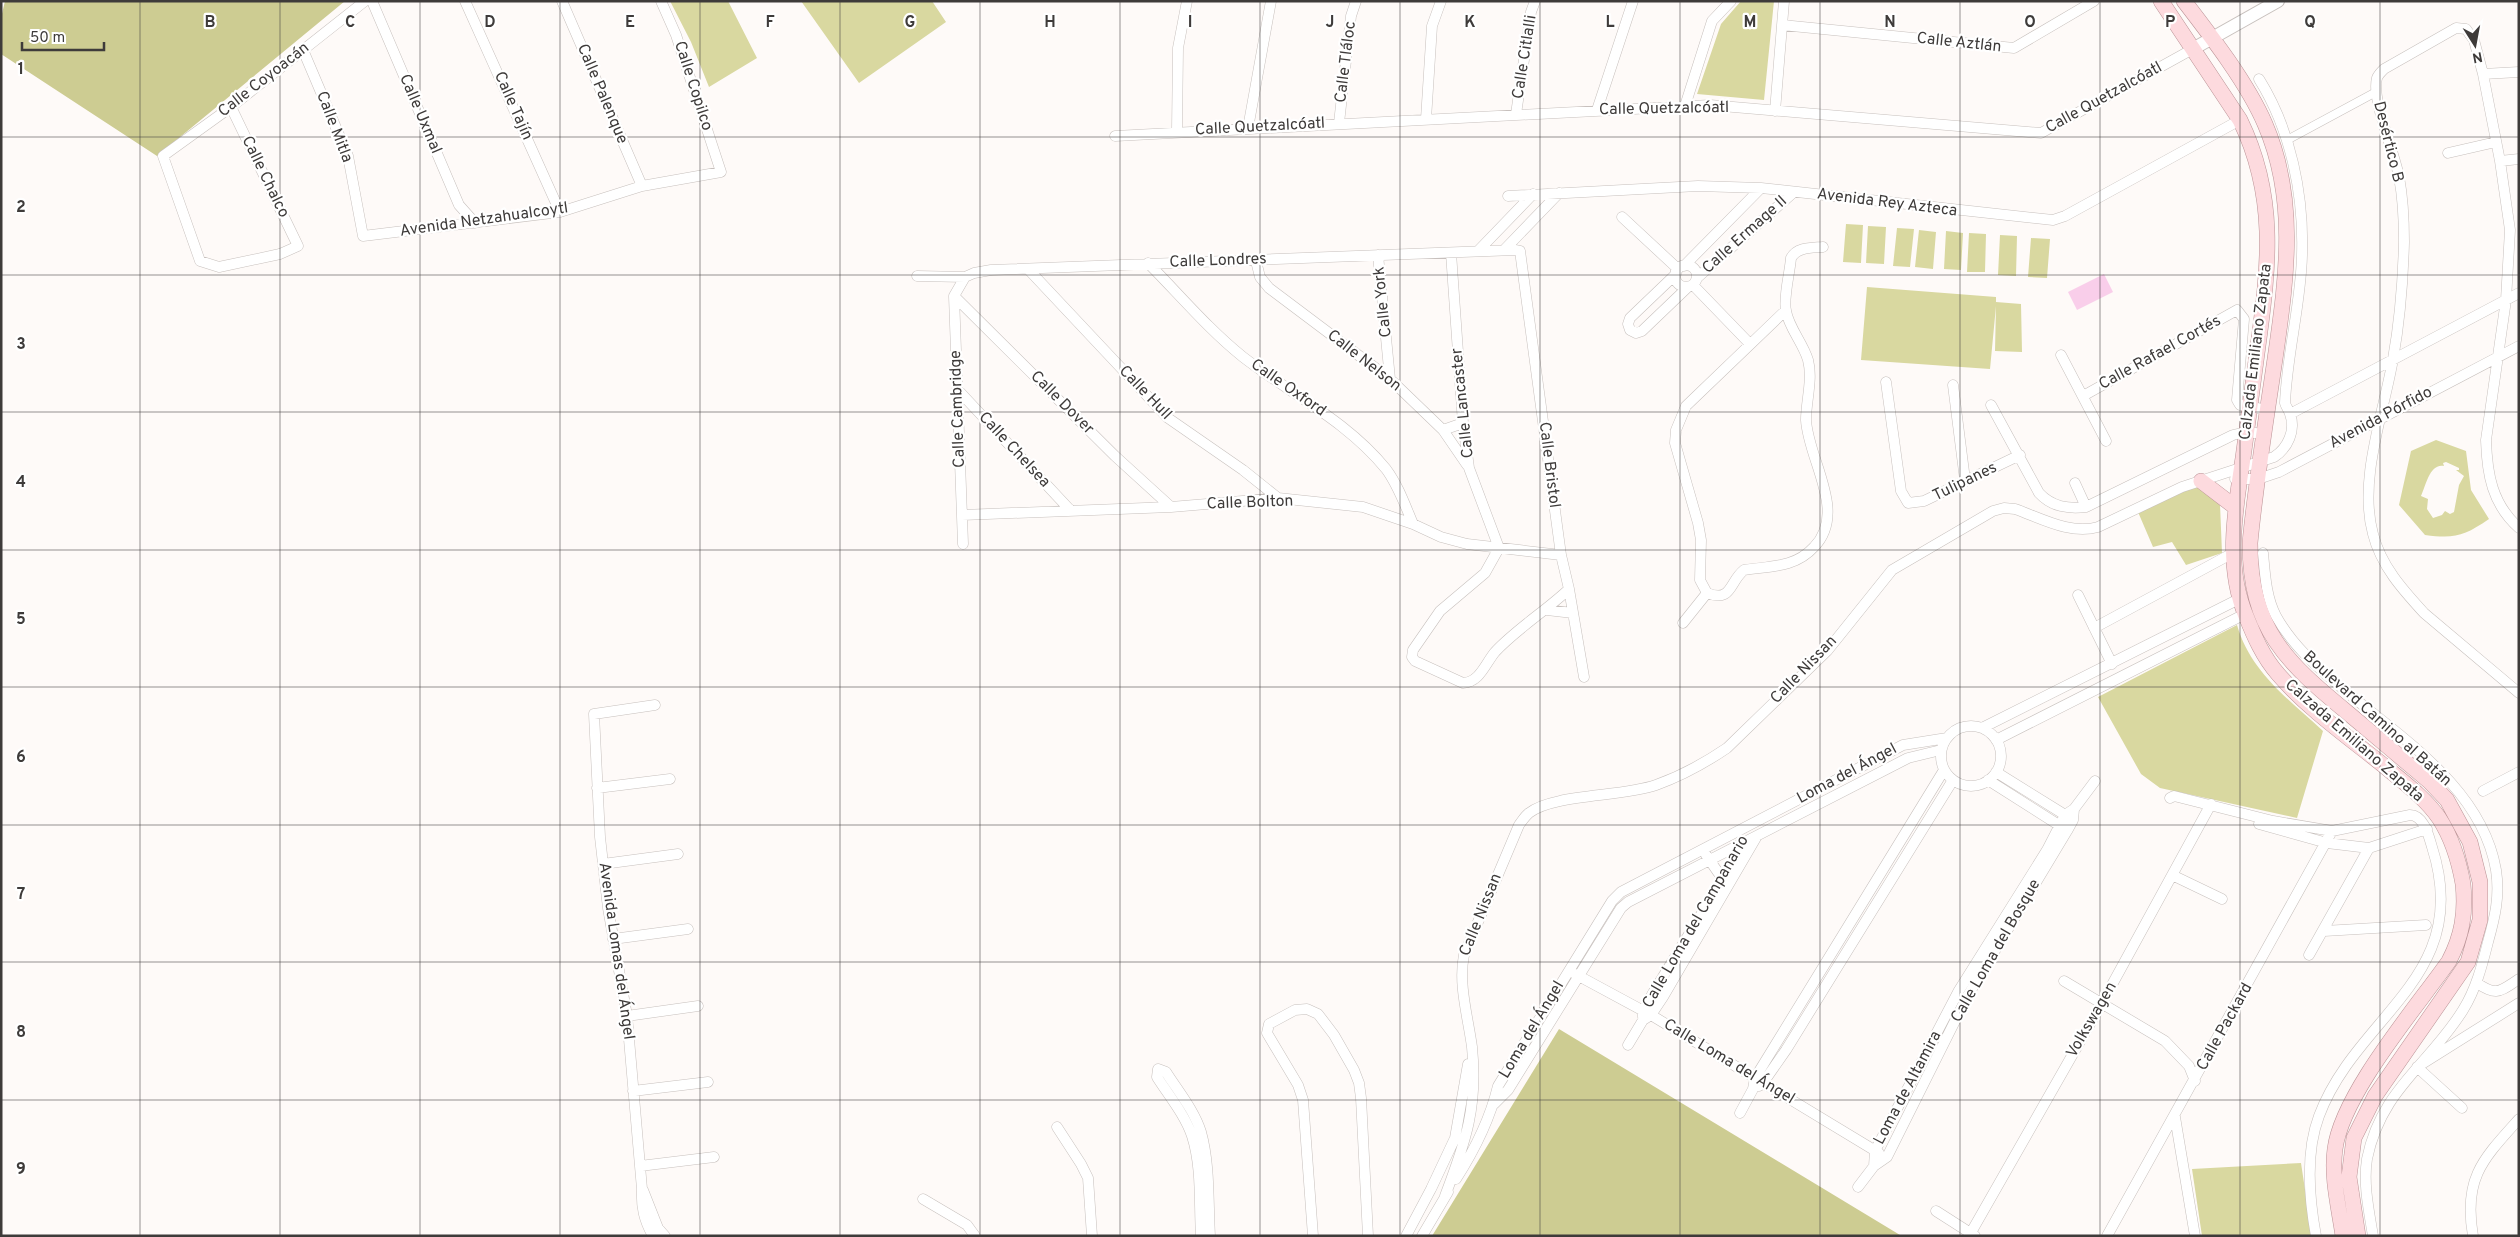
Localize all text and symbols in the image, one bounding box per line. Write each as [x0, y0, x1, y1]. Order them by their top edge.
text: B [204, 13, 216, 33]
text: C [345, 13, 355, 33]
text: D [484, 13, 496, 33]
text: E [625, 13, 635, 33]
text: F [765, 13, 775, 33]
text: G [905, 13, 915, 33]
text: H [1044, 13, 1056, 33]
text: I [1188, 13, 1192, 33]
text: J [1326, 13, 1334, 33]
text: K [1464, 13, 1476, 33]
text: L [1605, 13, 1615, 33]
text: M [1744, 13, 1756, 33]
text: N [1884, 13, 1896, 33]
text: O [2024, 13, 2036, 33]
text: P [2165, 13, 2175, 33]
text: Q [2304, 13, 2316, 33]
street label: Calle Citlalli [1508, 14, 1542, 100]
scale bar [22, 20, 105, 52]
street label: Calle Tláloc [1331, 20, 1361, 104]
north arrow [2450, 20, 2500, 70]
text: 50 m [30, 29, 65, 48]
street label: Calle Aztlán [1916, 29, 2002, 57]
street label: Calle Coyoacán [214, 38, 314, 122]
street label: Calle Copilco [669, 39, 717, 133]
street label: Calle Palenque [572, 41, 632, 147]
text: N [2471, 47, 2484, 66]
street label: Calle Quetzalcóatl [2042, 58, 2166, 138]
text: 1 [18, 60, 24, 80]
street label: Calle Tajín [489, 68, 537, 144]
street label: Calle Uxmal [394, 71, 446, 157]
street label: Calle Mitla [311, 89, 357, 165]
street label: Calle Quetzalcóatl [1599, 98, 1729, 120]
street label: Desértico B [2368, 99, 2408, 185]
street label: Calle Quetzalcóatl [1194, 114, 1326, 140]
street label: Calle Chalco [237, 133, 293, 221]
street label: Avenida Rey Azteca [1816, 184, 1958, 222]
street label: Calle Ermage II [1698, 192, 1792, 278]
text: 2 [16, 198, 26, 218]
street label: Avenida Netzahualcoytl [399, 198, 569, 242]
street label: Calle Londres [1169, 249, 1267, 273]
street label: Calzada Emiliano Zapata [2235, 263, 2277, 441]
street label: Calle York [1369, 266, 1397, 338]
street label: Calle Rafael Cortés [2095, 311, 2225, 395]
street label: Calle Nelson [1323, 326, 1405, 396]
text: 3 [16, 335, 26, 355]
street label: Calle Lancaster [1447, 347, 1479, 459]
street label: Calle Cambridge [946, 350, 970, 468]
street label: Calle Oxford [1246, 355, 1330, 421]
street label: Calle Hull [1114, 362, 1176, 424]
street label: Calle Dover [1026, 367, 1098, 439]
street label: Avenida Pórfido [2326, 382, 2436, 454]
street label: Calle Chelsea [974, 408, 1054, 492]
street label: Calle Bristol [1534, 421, 1564, 509]
street label: Tulipanes [1930, 458, 2000, 506]
text: 4 [16, 473, 26, 493]
street label: Calle Bolton [1206, 491, 1294, 515]
text: 5 [16, 610, 26, 630]
street label: Calle Nissan [1766, 632, 1842, 708]
street label: Boulevard Camino al Batán [2298, 647, 2456, 791]
street label: Calzada Emiliano Zapata [2280, 675, 2428, 807]
street label: Loma del Ángel [1793, 737, 1900, 809]
text: 6 [16, 748, 26, 768]
street label: Calle Loma del Campanario [1638, 832, 1754, 1012]
street label: Avenida Lomas del Ángel [594, 861, 640, 1041]
street label: Calle Nissan [1455, 871, 1507, 959]
street label: Calle Loma del Bosque [1947, 876, 2045, 1026]
text: 7 [17, 885, 25, 905]
street label: Loma del Ángel [1493, 977, 1569, 1082]
street label: Volkswagen [2062, 979, 2122, 1061]
street label: Calle Packard [2193, 980, 2257, 1074]
street label: Calle Loma del Ángel [1660, 1013, 1799, 1109]
text: 8 [16, 1023, 26, 1043]
street label: Loma de Altamira [1870, 1028, 1946, 1148]
text: 9 [16, 1160, 26, 1180]

